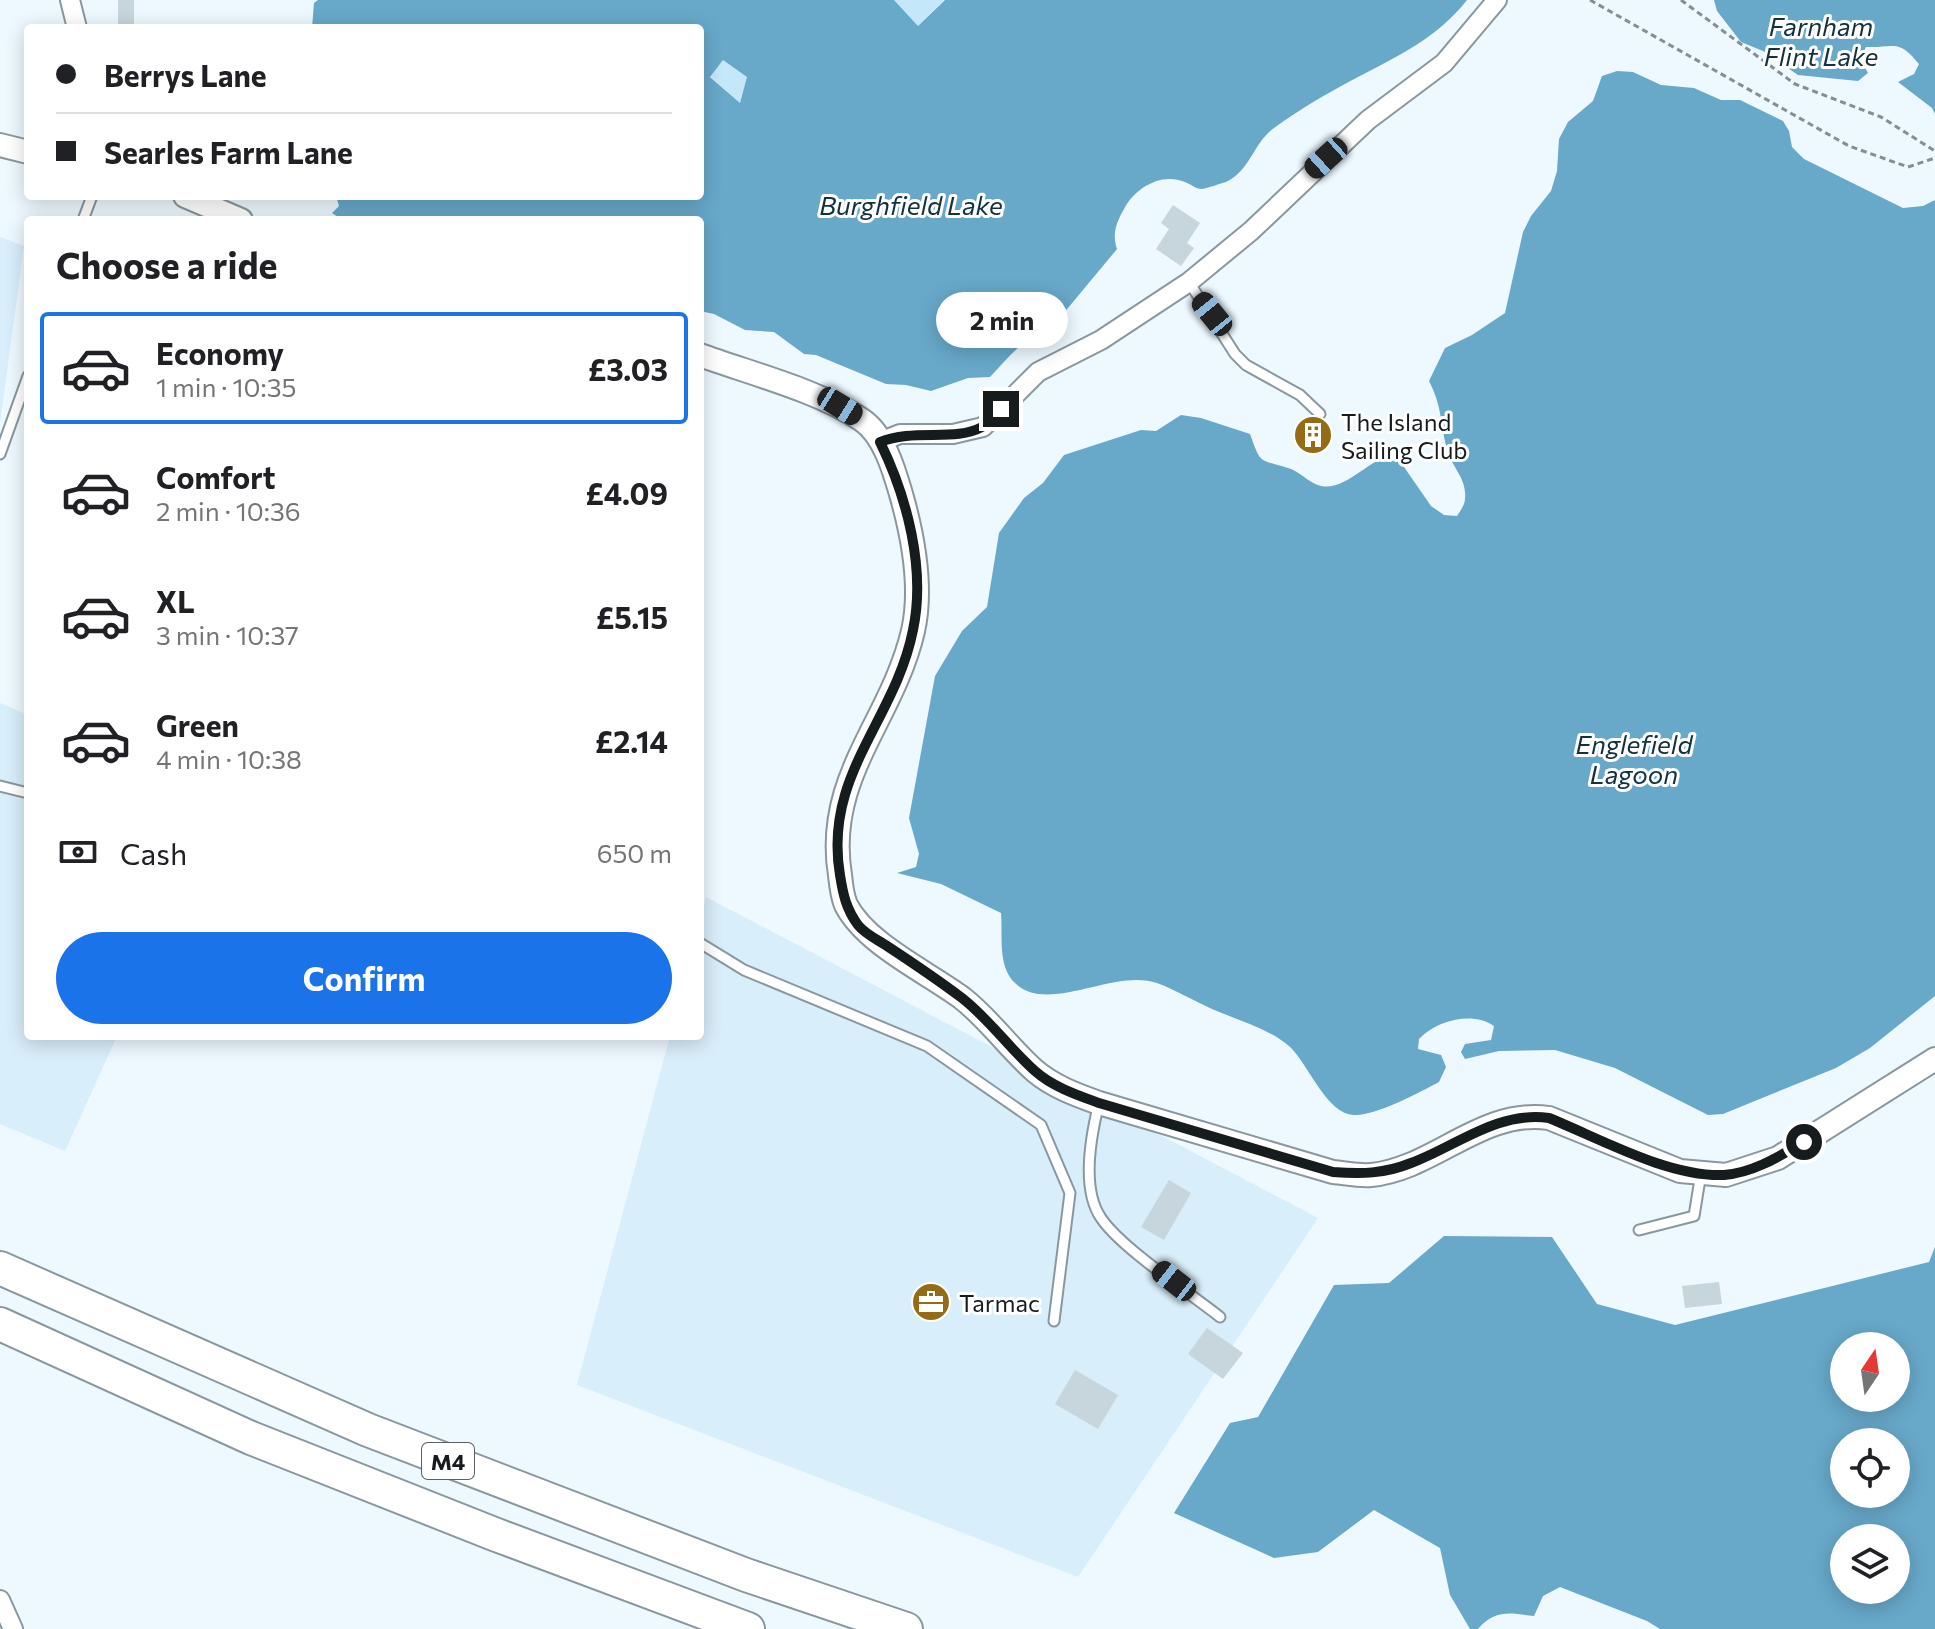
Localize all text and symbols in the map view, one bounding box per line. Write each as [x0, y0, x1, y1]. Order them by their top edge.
water label: Farnham Flint Lake [1764, 10, 1878, 71]
text: Berrys Lane [104, 56, 267, 93]
text: Searles Farm Lane [104, 133, 353, 170]
car [1300, 133, 1352, 183]
water label: Burghfield Lake [819, 189, 1003, 220]
text: Choose a ride [56, 242, 277, 286]
car [1188, 288, 1236, 340]
callout: 2 min [935, 293, 1067, 349]
text: 2 min [970, 304, 1034, 335]
icon: car [60, 332, 132, 404]
text: Economy [156, 334, 284, 371]
text: £3.03 [588, 350, 668, 387]
text: 1 min · 10:35 [156, 371, 296, 402]
car [813, 383, 867, 429]
route end [983, 391, 1019, 427]
place label: The Island Sailing Club [1341, 407, 1468, 464]
building icon: The Island Sailing Club [1292, 414, 1334, 456]
icon: car [60, 456, 132, 528]
text: Comfort [156, 458, 275, 495]
text: £4.09 [586, 474, 668, 511]
text: 2 min · 10:36 [156, 495, 301, 526]
icon: car [60, 580, 132, 652]
text: XL [156, 582, 195, 619]
text: £5.15 [596, 598, 668, 635]
text: 3 min · 10:37 [156, 619, 299, 650]
icon: car [60, 704, 132, 776]
text: Green [156, 706, 239, 743]
text: £2.14 [595, 722, 668, 759]
water label: Englefield Lagoon [1576, 728, 1693, 789]
text: 4 min · 10:38 [156, 743, 302, 774]
icon: cash [56, 830, 100, 874]
text: Cash [120, 834, 187, 871]
text: 650 m [597, 837, 672, 868]
button: Confirm [56, 932, 672, 1024]
route start [1786, 1124, 1822, 1160]
car [1148, 1257, 1200, 1305]
office icon: Tarmac [910, 1281, 952, 1323]
place label: Tarmac [959, 1288, 1040, 1317]
north arrow [1830, 1332, 1910, 1412]
map controls [1830, 1332, 1910, 1604]
button: locate [1830, 1428, 1910, 1508]
road number: M4 [422, 1443, 474, 1479]
button: layers [1830, 1524, 1910, 1604]

